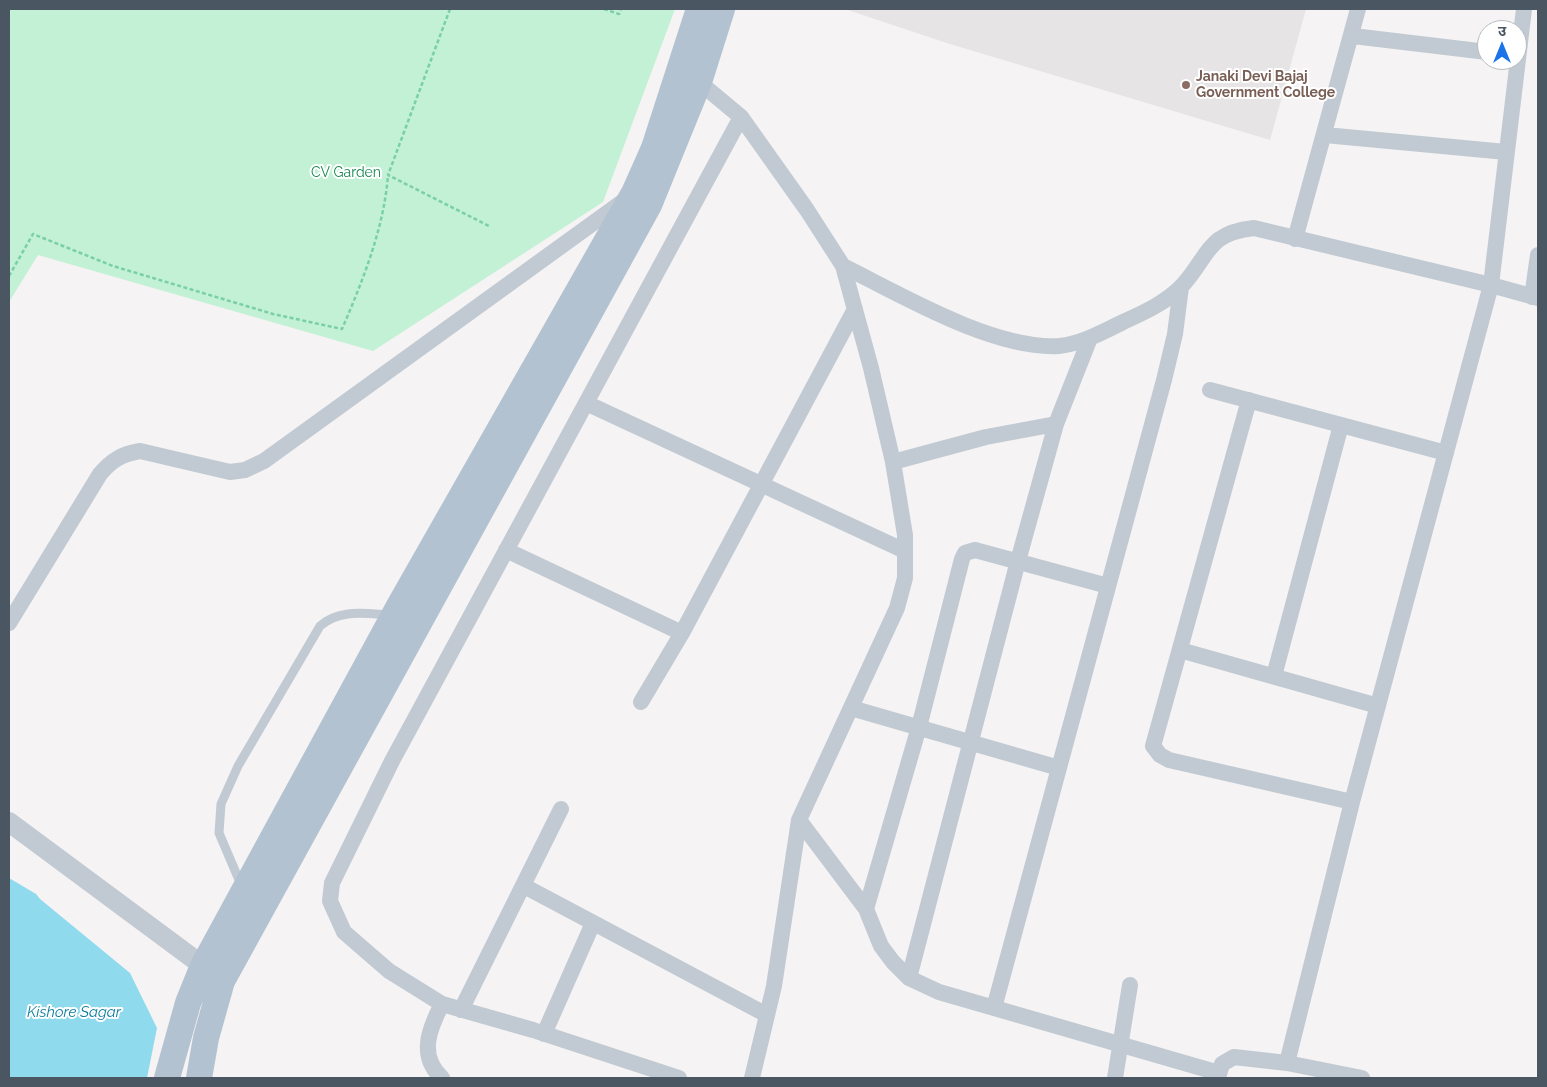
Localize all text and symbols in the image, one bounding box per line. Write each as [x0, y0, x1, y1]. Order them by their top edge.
north arrow [1477, 20, 1527, 70]
text: उ [1498, 23, 1506, 39]
place label: Janaki Devi Bajaj Government College [1196, 69, 1335, 102]
marker: Janaki Devi Bajaj Government College [1180, 79, 1192, 91]
park label: CV Garden [311, 165, 381, 181]
water label: Kishore Sagar [27, 1003, 121, 1021]

